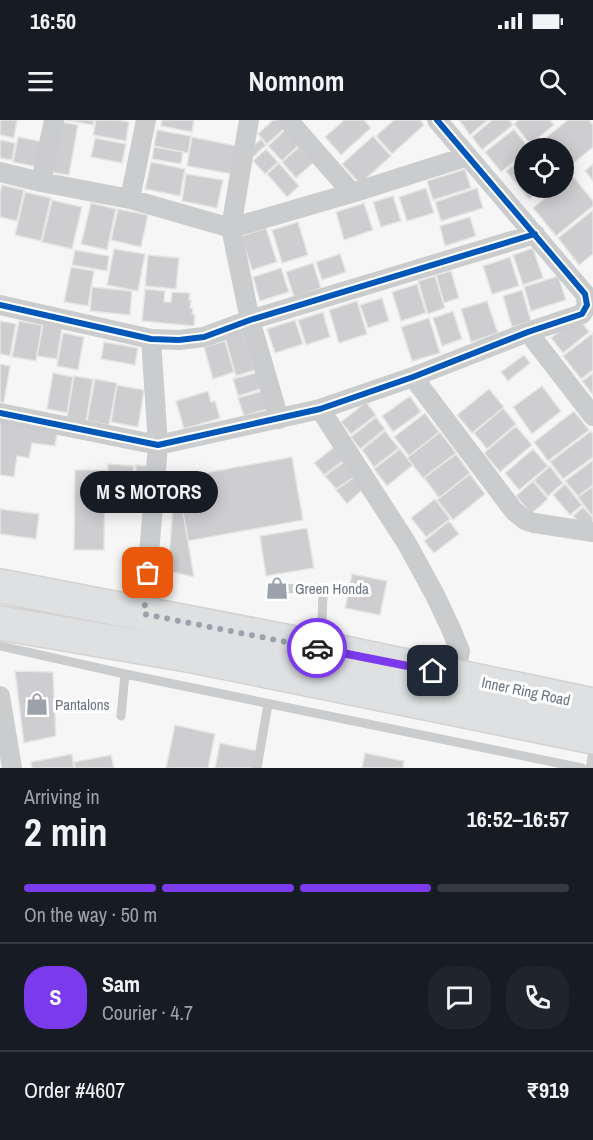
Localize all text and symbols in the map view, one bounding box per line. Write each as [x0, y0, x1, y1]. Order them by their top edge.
text: 16:50 [30, 6, 76, 36]
text: Nomnom [249, 63, 344, 99]
icon: menu [24, 65, 57, 98]
icon: search [536, 65, 569, 98]
map controls [514, 138, 574, 198]
button: locate [514, 138, 574, 198]
callout: M S MOTORS [79, 471, 217, 513]
text: M S MOTORS [96, 478, 202, 505]
pin [122, 547, 173, 598]
icon: bag [131, 556, 164, 589]
shop icon: Green Honda [264, 575, 290, 601]
place label: Green Honda [295, 578, 369, 599]
courier [287, 618, 347, 678]
icon: car [301, 632, 334, 665]
pin [407, 645, 458, 696]
icon: home [416, 654, 449, 687]
street label: Inner Ring Road [480, 671, 572, 711]
shop icon: Pantalons [24, 691, 50, 717]
place label: Pantalons [55, 694, 110, 715]
text: Arriving in [24, 783, 100, 810]
text: 16:52–16:57 [467, 804, 569, 834]
text: 2 min [24, 806, 108, 858]
text: On the way · 50 m [24, 901, 157, 928]
button: chat [428, 966, 491, 1029]
button: phone [506, 966, 569, 1029]
text: Sam [102, 969, 140, 999]
text: S [49, 982, 62, 1012]
text: Courier · 4.7 [102, 999, 193, 1026]
text: Order #4607 [24, 1075, 125, 1105]
text: ₹919 [526, 1075, 569, 1105]

